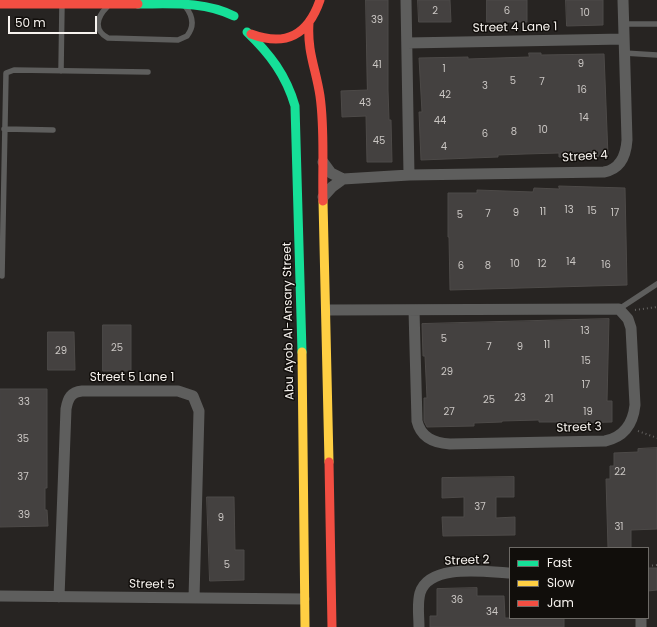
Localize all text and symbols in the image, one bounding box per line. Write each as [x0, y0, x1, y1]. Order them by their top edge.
house number: 2 [432, 5, 438, 17]
house number: 6 [504, 5, 510, 17]
house number: 10 [580, 7, 590, 19]
scale bar [10, 8, 99, 34]
text: 50 m [15, 14, 46, 31]
house number: 39 [371, 14, 383, 26]
street label: Street 4 Lane 1 [473, 20, 557, 36]
house number: 9 [578, 58, 584, 70]
house number: 41 [372, 59, 382, 71]
house number: 1 [442, 63, 446, 75]
house number: 5 [510, 75, 516, 87]
house number: 7 [539, 76, 545, 88]
house number: 3 [482, 80, 488, 92]
house number: 16 [577, 84, 587, 96]
house number: 42 [439, 89, 451, 101]
house number: 43 [359, 97, 371, 109]
house number: 14 [579, 112, 589, 124]
house number: 44 [434, 115, 446, 127]
house number: 10 [538, 124, 548, 136]
house number: 8 [511, 126, 517, 138]
house number: 6 [482, 128, 488, 140]
house number: 45 [373, 135, 385, 147]
house number: 4 [441, 141, 447, 153]
street label: Street 4 [562, 148, 608, 166]
house number: 13 [564, 204, 574, 216]
house number: 15 [587, 205, 597, 217]
house number: 11 [540, 206, 546, 218]
house number: 9 [513, 207, 519, 219]
house number: 17 [611, 207, 619, 219]
house number: 7 [485, 208, 491, 220]
house number: 5 [457, 209, 463, 221]
street label: Abu Ayob Al-Ansary Street [280, 242, 298, 400]
house number: 14 [566, 256, 576, 268]
house number: 10 [510, 258, 520, 270]
house number: 12 [538, 258, 546, 270]
house number: 16 [601, 259, 611, 271]
house number: 6 [458, 260, 464, 272]
house number: 8 [485, 260, 491, 272]
house number: 13 [580, 325, 590, 337]
house number: 5 [441, 333, 447, 345]
house number: 11 [544, 339, 550, 351]
house number: 7 [486, 341, 492, 353]
house number: 9 [517, 341, 523, 353]
house number: 25 [111, 342, 123, 354]
house number: 29 [55, 345, 67, 357]
house number: 15 [581, 355, 591, 367]
house number: 29 [441, 366, 453, 378]
street label: Street 5 Lane 1 [90, 371, 174, 385]
house number: 17 [582, 379, 590, 391]
house number: 23 [514, 392, 526, 404]
house number: 21 [545, 393, 553, 405]
house number: 25 [483, 394, 495, 406]
house number: 33 [18, 396, 30, 408]
house number: 27 [443, 406, 455, 418]
house number: 19 [583, 406, 593, 418]
street label: Street 3 [556, 420, 602, 436]
house number: 35 [17, 433, 29, 445]
house number: 22 [614, 466, 626, 478]
house number: 37 [17, 471, 29, 483]
house number: 37 [474, 501, 486, 513]
house number: 39 [18, 509, 30, 521]
house number: 9 [218, 512, 224, 524]
house number: 31 [614, 521, 624, 533]
legend [509, 547, 649, 619]
street label: Street 2 [444, 553, 490, 569]
text: Fast [547, 554, 572, 571]
house number: 5 [224, 559, 230, 571]
text: Slow [547, 574, 575, 591]
street label: Street 5 [129, 577, 175, 593]
house number: 36 [451, 594, 463, 606]
text: Jam [547, 594, 574, 611]
house number: 34 [486, 606, 498, 618]

